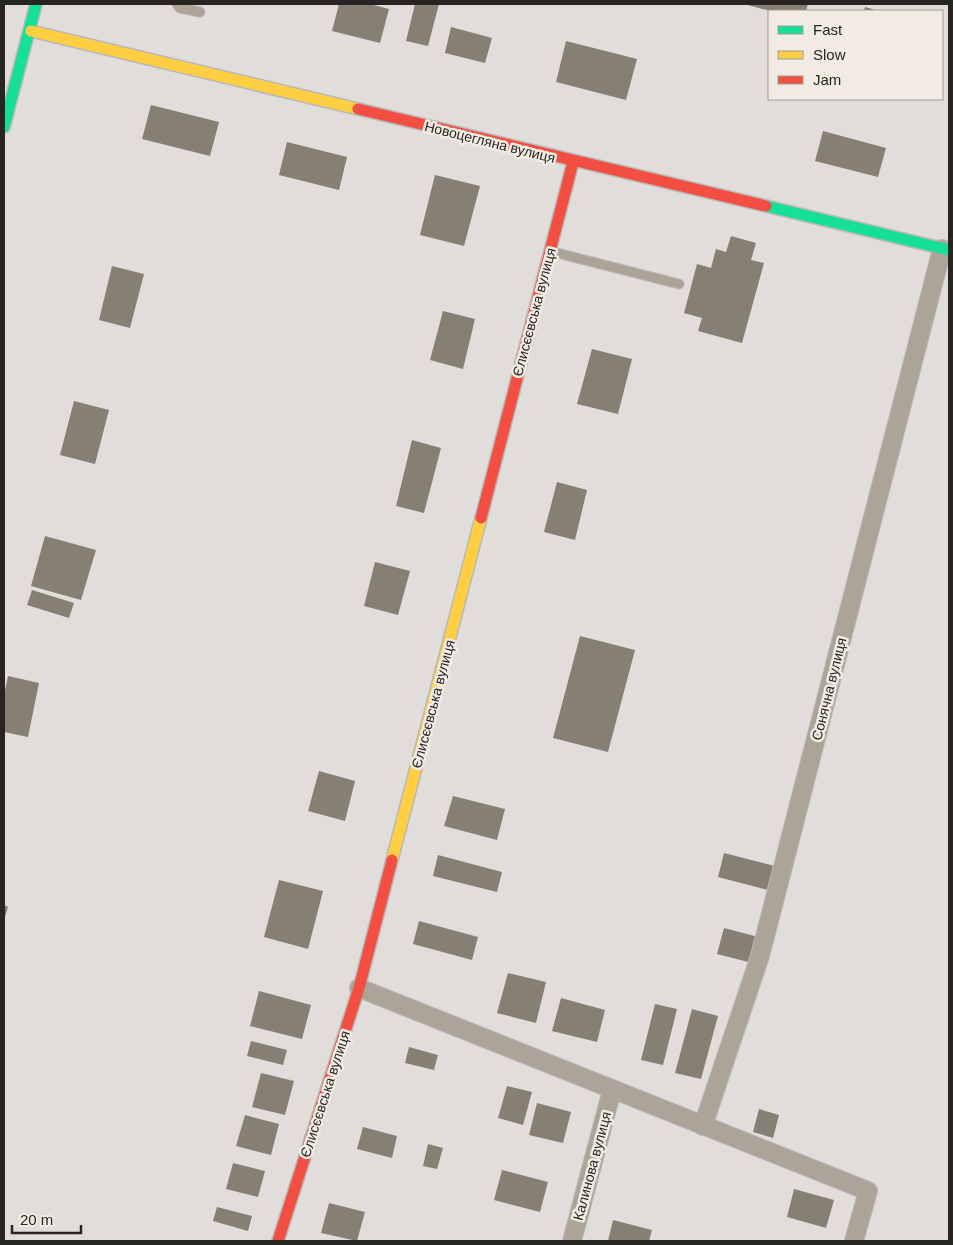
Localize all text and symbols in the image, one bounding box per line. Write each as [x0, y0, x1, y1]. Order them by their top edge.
legend [768, 10, 943, 100]
text: Fast [813, 21, 843, 38]
text: Slow [813, 46, 846, 63]
text: Jam [813, 71, 841, 88]
street label: Новоцегляна вулиця [423, 118, 557, 166]
street label: Єлисєєвська вулиця [509, 246, 559, 378]
street label: Сонячна вулиця [808, 636, 850, 742]
street label: Єлисєєвська вулиця [408, 638, 458, 770]
street label: Єлисєєвська вулиця [297, 1029, 353, 1159]
street label: Калинова вулиця [570, 1110, 614, 1222]
scale bar [12, 1202, 81, 1234]
text: 20 m [20, 1211, 53, 1228]

